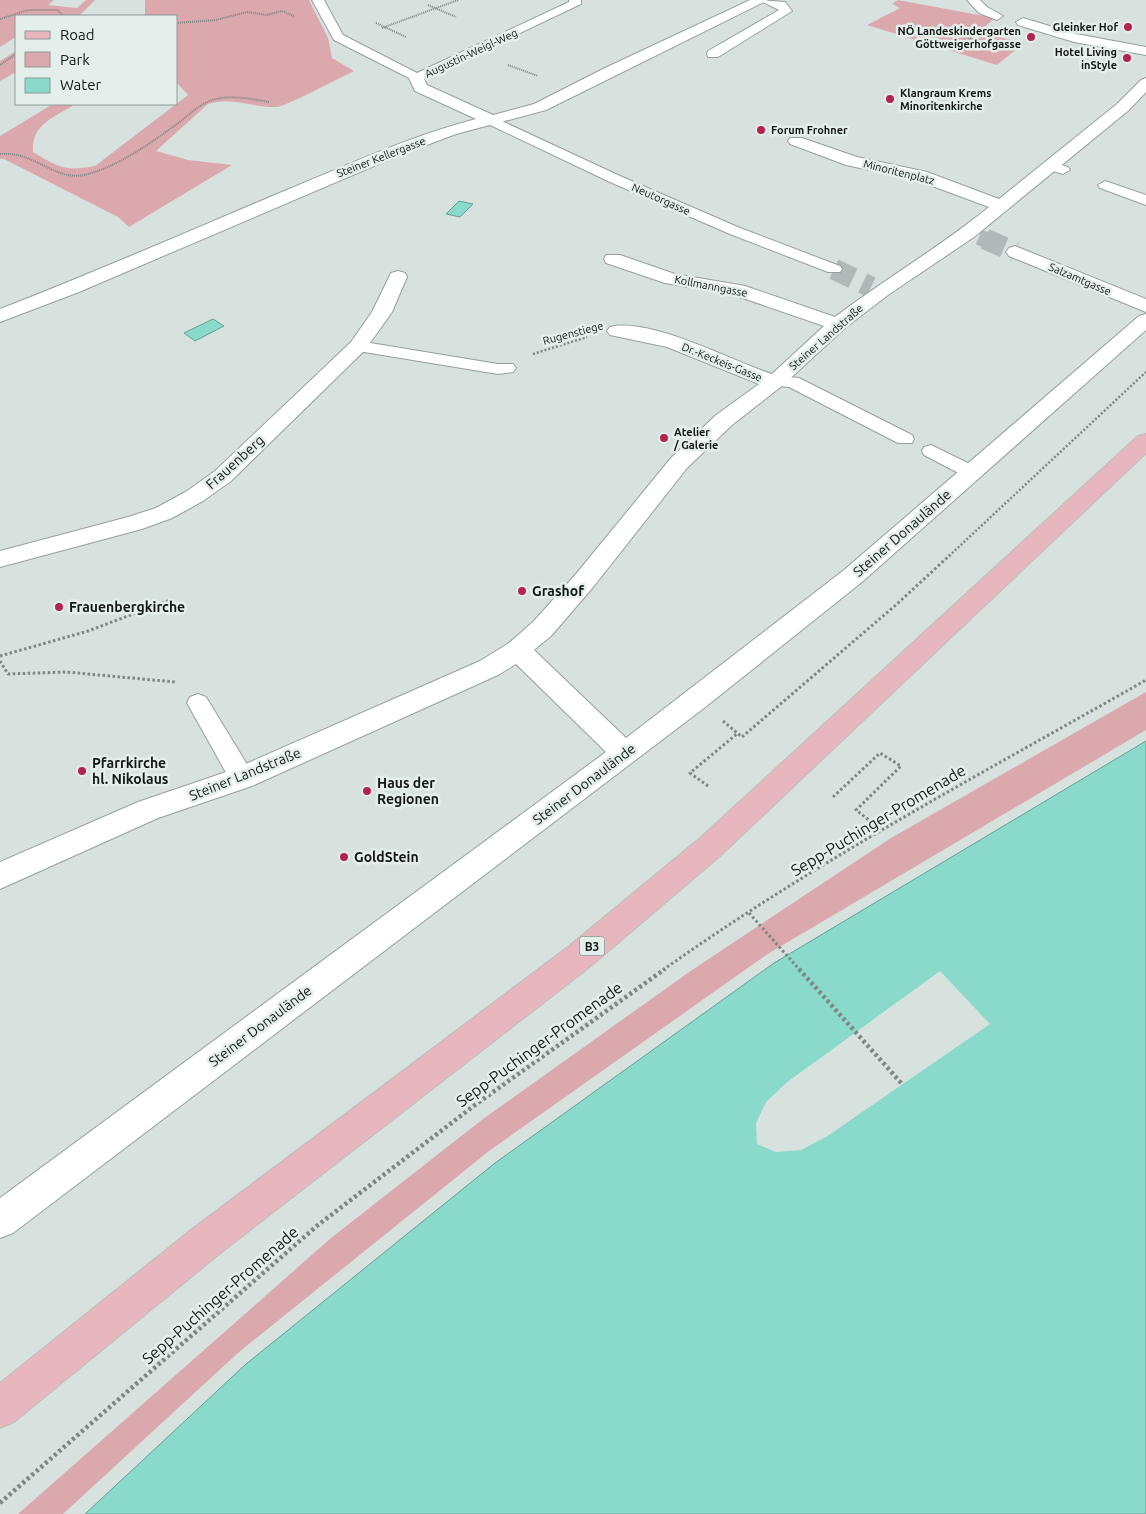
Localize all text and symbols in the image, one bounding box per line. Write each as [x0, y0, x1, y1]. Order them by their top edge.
legend [15, 15, 178, 105]
place label: Gleinker Hof [1053, 21, 1118, 33]
marker: Gleinker Hof [1122, 21, 1134, 33]
place label: NÖ Landeskindergarten Göttweigerhofgasse [898, 25, 1021, 50]
text: Road [60, 26, 95, 43]
street label: Augustin-Weigl-Weg [423, 26, 519, 80]
marker: NÖ Landeskindergarten Göttweigerhofgasse [1025, 31, 1037, 43]
place label: Hotel Living inStyle [1055, 46, 1117, 71]
text: Park [60, 51, 90, 68]
marker: Hotel Living inStyle [1121, 52, 1133, 64]
text: Water [60, 76, 101, 93]
place label: Klangraum Krems Minoritenkirche [900, 87, 991, 112]
marker: Klangraum Krems Minoritenkirche [884, 93, 896, 105]
marker: Forum Frohner [755, 124, 767, 136]
place label: Forum Frohner [771, 124, 848, 136]
street label: Steiner Kellergasse [335, 135, 427, 179]
street label: Minoritenplatz [862, 157, 936, 187]
street label: Neutorgasse [630, 181, 692, 217]
street label: Salzamtgasse [1047, 261, 1113, 297]
street label: Kollmanngasse [674, 273, 748, 299]
street label: Steiner Landstraße [787, 302, 865, 372]
street label: Rugenstiege [541, 319, 605, 347]
street label: Dr.-Keckeis-Gasse [680, 340, 764, 384]
place label: Atelier / Galerie [673, 426, 718, 451]
street label: Frauenberg [203, 432, 267, 492]
marker: Atelier / Galerie [658, 432, 670, 444]
street label: Steiner Donaulände [850, 486, 954, 580]
place label: Grashof [532, 583, 584, 599]
marker: Grashof [516, 585, 528, 597]
place label: Frauenbergkirche [69, 599, 185, 615]
marker: Frauenbergkirche [53, 601, 65, 613]
street label: Steiner Donaulände [530, 740, 638, 828]
street label: Steiner Landstraße [187, 744, 303, 804]
place label: Pfarrkirche hl. Nikolaus [92, 755, 169, 787]
street label: Sepp-Puchinger-Promenade [787, 761, 969, 879]
marker: Pfarrkirche hl. Nikolaus [76, 765, 88, 777]
place label: Haus der Regionen [377, 775, 439, 807]
marker: Haus der Regionen [361, 785, 373, 797]
place label: GoldStein [354, 849, 419, 865]
marker: GoldStein [338, 851, 350, 863]
road number: B3 [580, 936, 604, 956]
street label: Sepp-Puchinger-Promenade [453, 978, 625, 1110]
street label: Steiner Donaulände [206, 982, 314, 1070]
street label: Sepp-Puchinger-Promenade [138, 1222, 302, 1368]

